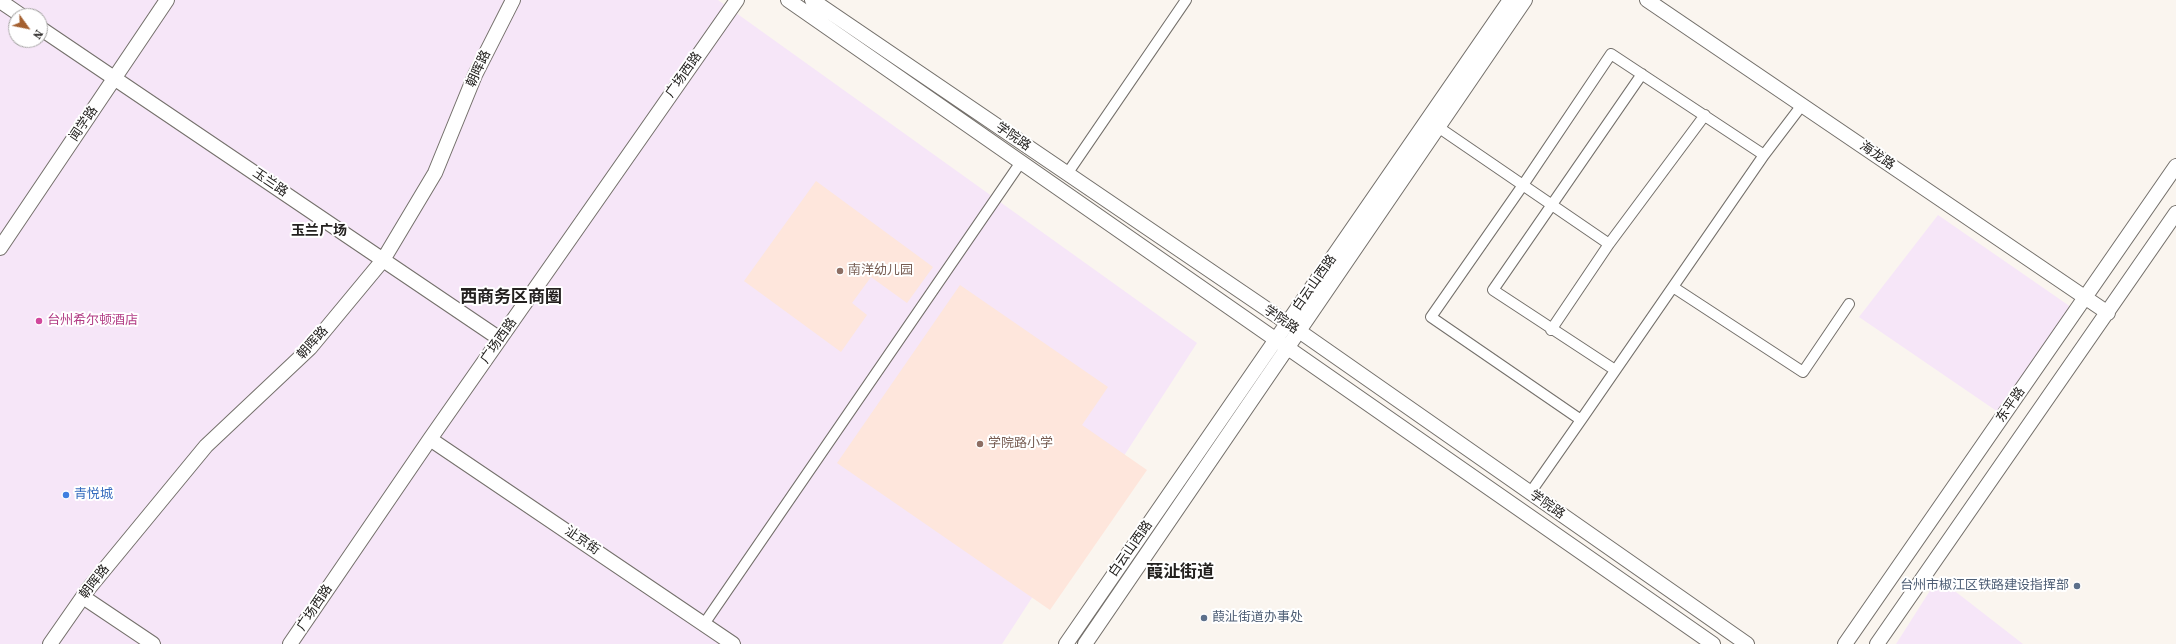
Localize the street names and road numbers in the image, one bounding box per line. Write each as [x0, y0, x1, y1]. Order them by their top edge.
street label: 朝晖路 [464, 48, 494, 90]
street label: 广场西路 [663, 49, 705, 101]
street label: 闻学路 [67, 103, 101, 145]
street label: 学院路 [992, 120, 1034, 154]
street label: 海龙路 [1856, 139, 1898, 173]
street label: 玉兰路 [249, 166, 291, 200]
street label: 白云山西路 [1290, 252, 1340, 314]
street label: 学院路 [1260, 303, 1302, 337]
street label: 广场西路 [478, 315, 520, 367]
street label: 朝晖路 [294, 323, 332, 363]
street label: 东平路 [1993, 385, 2029, 425]
street label: 学院路 [1527, 487, 1567, 523]
street label: 白云山西路 [1106, 518, 1156, 580]
street label: 沚京街 [561, 524, 603, 558]
street label: 朝晖路 [77, 562, 113, 602]
street label: 广场西路 [294, 582, 336, 634]

